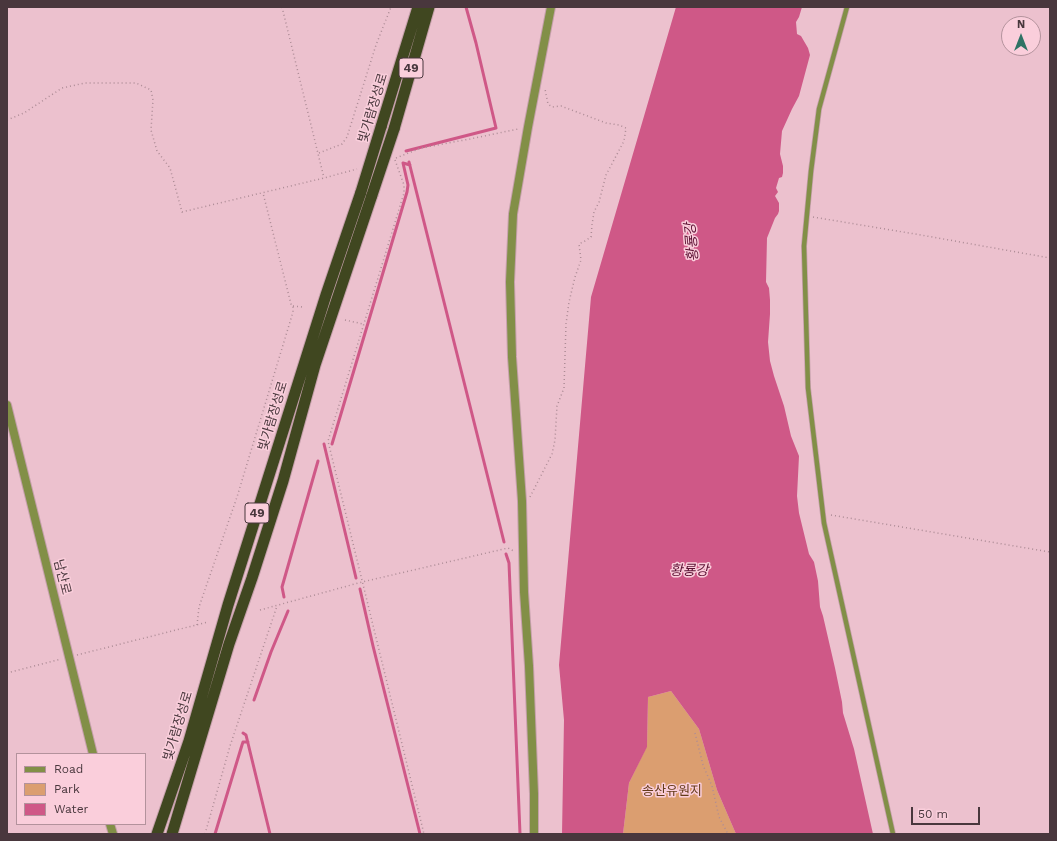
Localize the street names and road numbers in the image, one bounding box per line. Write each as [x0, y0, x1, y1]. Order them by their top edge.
road number: 49 [399, 58, 423, 78]
street label: 빛가람장성로 [355, 71, 391, 145]
street label: 빛가람장성로 [255, 379, 291, 453]
road number: 49 [245, 503, 269, 523]
street label: 남산로 [50, 558, 74, 596]
street label: 빛가람장성로 [160, 689, 196, 763]

